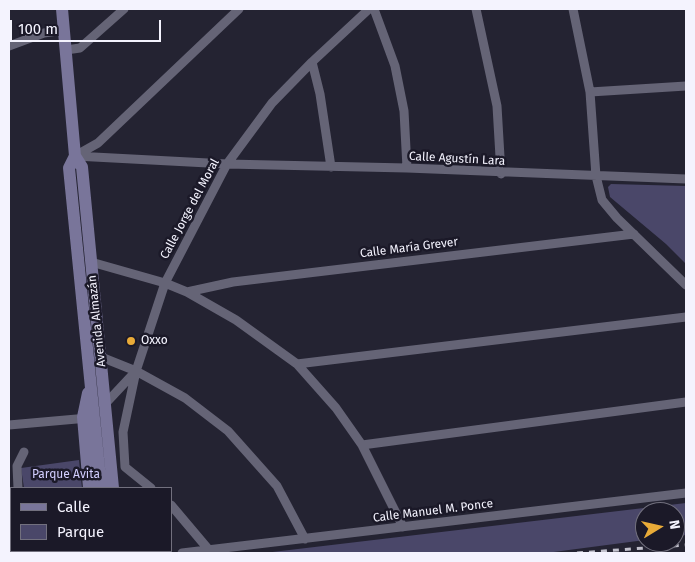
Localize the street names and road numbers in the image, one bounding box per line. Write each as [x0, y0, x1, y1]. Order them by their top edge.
street label: Calle Agustín Lara [409, 149, 505, 169]
street label: Calle Jorge del Moral [157, 156, 223, 262]
street label: Calle María Grever [359, 235, 459, 261]
street label: Avenida Almazán [85, 274, 109, 368]
street label: Calle Manuel M. Ponce [372, 496, 494, 526]

